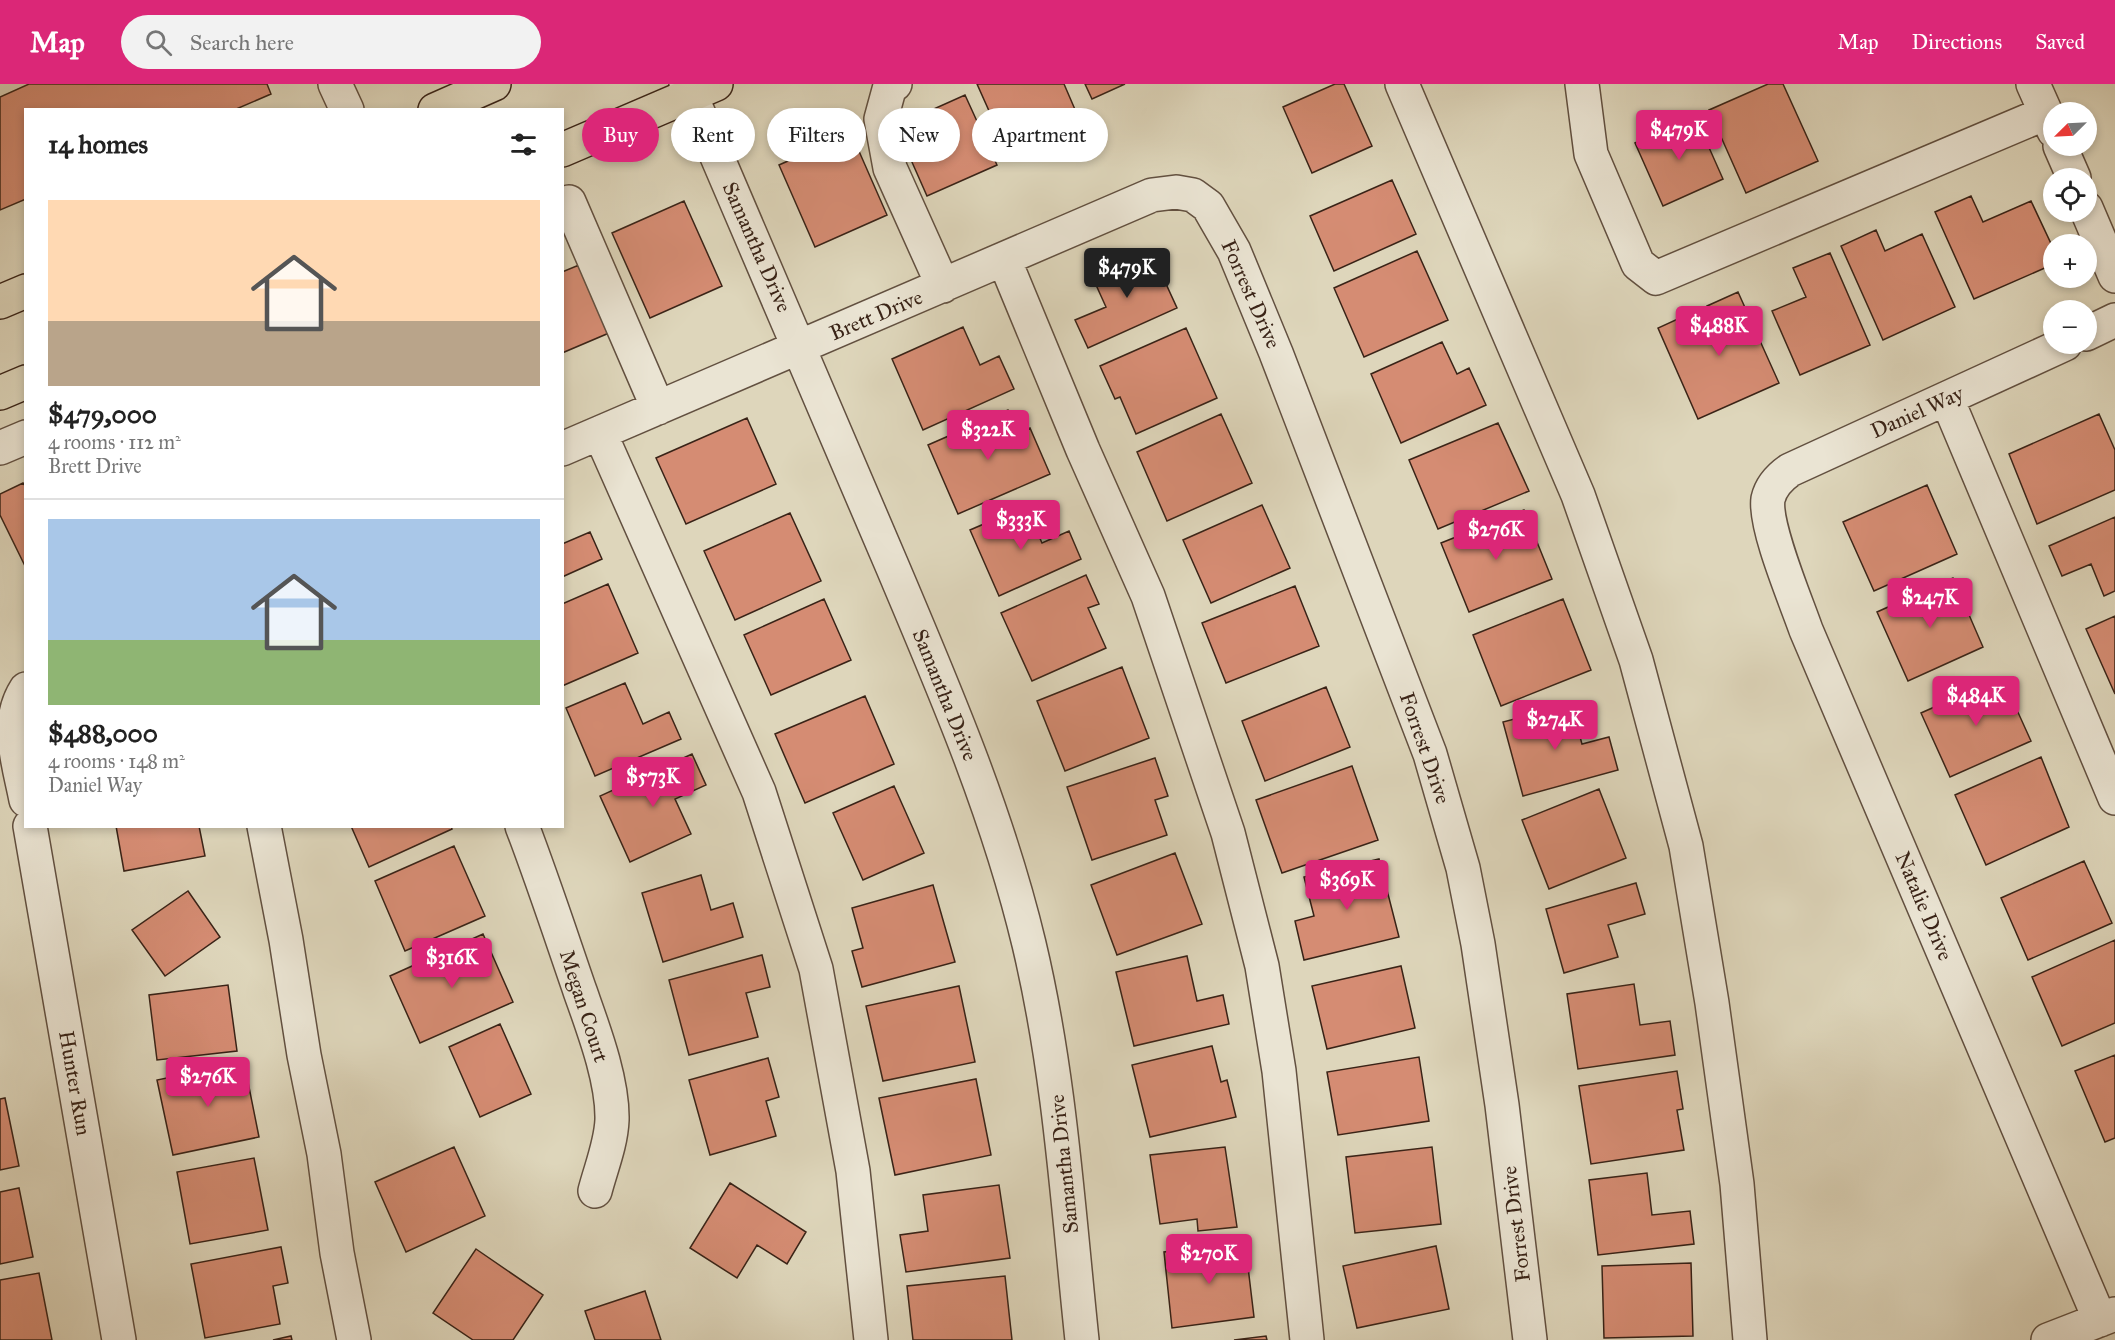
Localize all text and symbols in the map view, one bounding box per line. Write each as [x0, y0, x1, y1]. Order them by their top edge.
search box [121, 15, 541, 69]
text: Map [30, 25, 85, 60]
icon: search [142, 26, 175, 59]
text: Search here [190, 29, 294, 56]
text: Map [1838, 29, 1879, 55]
text: Directions [1912, 29, 2002, 55]
text: Saved [2035, 29, 2085, 55]
north arrow [2043, 102, 2097, 156]
map controls [2043, 102, 2097, 354]
chip: Buy [582, 108, 659, 162]
chip: Rent [671, 108, 755, 162]
chip: Filters [767, 108, 866, 162]
chip: New [878, 108, 960, 162]
chip: Apartment [972, 108, 1108, 162]
pin: $479K [1637, 110, 1721, 161]
text: $479K [1650, 117, 1708, 141]
text: 14 homes [48, 128, 148, 160]
icon: filters [507, 128, 540, 161]
button: locate [2043, 168, 2097, 222]
street label: Samantha Drive [717, 178, 797, 316]
button: + [2043, 234, 2097, 288]
street label: Forrest Drive [1215, 236, 1287, 353]
icon: home [240, 239, 348, 347]
pin: $479K [1085, 248, 1169, 299]
text: $479K [1098, 255, 1156, 279]
street label: Brett Drive [826, 284, 927, 346]
button: − [2043, 300, 2097, 354]
pin: $488K [1677, 306, 1761, 357]
text: $488K [1690, 313, 1748, 337]
street label: Daniel Way [1867, 380, 1968, 444]
text: $479,000 [48, 398, 157, 430]
pin: $322K [946, 410, 1030, 461]
text: $322K [961, 417, 1015, 441]
text: 4 rooms · 112 m² [48, 430, 181, 454]
text: Brett Drive [48, 454, 142, 478]
pin: $333K [979, 500, 1063, 551]
text: $333K [996, 507, 1046, 531]
pin: $276K [1454, 510, 1538, 561]
text: $276K [1468, 517, 1524, 541]
icon: home [240, 558, 348, 666]
pin: $247K [1888, 578, 1972, 629]
text: $247K [1901, 585, 1959, 609]
street label: Samantha Drive [907, 625, 983, 765]
pin: $484K [1934, 676, 2018, 727]
text: $484K [1946, 683, 2006, 707]
street label: Forrest Drive [1394, 689, 1456, 808]
pin: $274K [1513, 700, 1597, 751]
text: $274K [1527, 707, 1583, 731]
text: $488,000 [48, 717, 158, 749]
text: 4 rooms · 148 m² [48, 749, 185, 773]
pin: $573K [611, 757, 695, 808]
text: $573K [626, 764, 680, 788]
text: Daniel Way [48, 773, 142, 797]
street label: Natalie Drive [1889, 848, 1959, 965]
pin: $369K [1305, 860, 1389, 911]
text: $369K [1319, 867, 1375, 891]
pin: $316K [410, 938, 494, 989]
text: $316K [426, 945, 478, 969]
street label: Megan Court [554, 947, 615, 1066]
street label: Hunter Run [53, 1028, 97, 1138]
pin: $276K [166, 1057, 250, 1108]
text: $276K [180, 1064, 236, 1088]
street label: Samantha Drive [1044, 1093, 1084, 1235]
street label: Forrest Drive [1496, 1164, 1536, 1283]
pin: $270K [1167, 1234, 1251, 1285]
text: $270K [1180, 1241, 1238, 1265]

